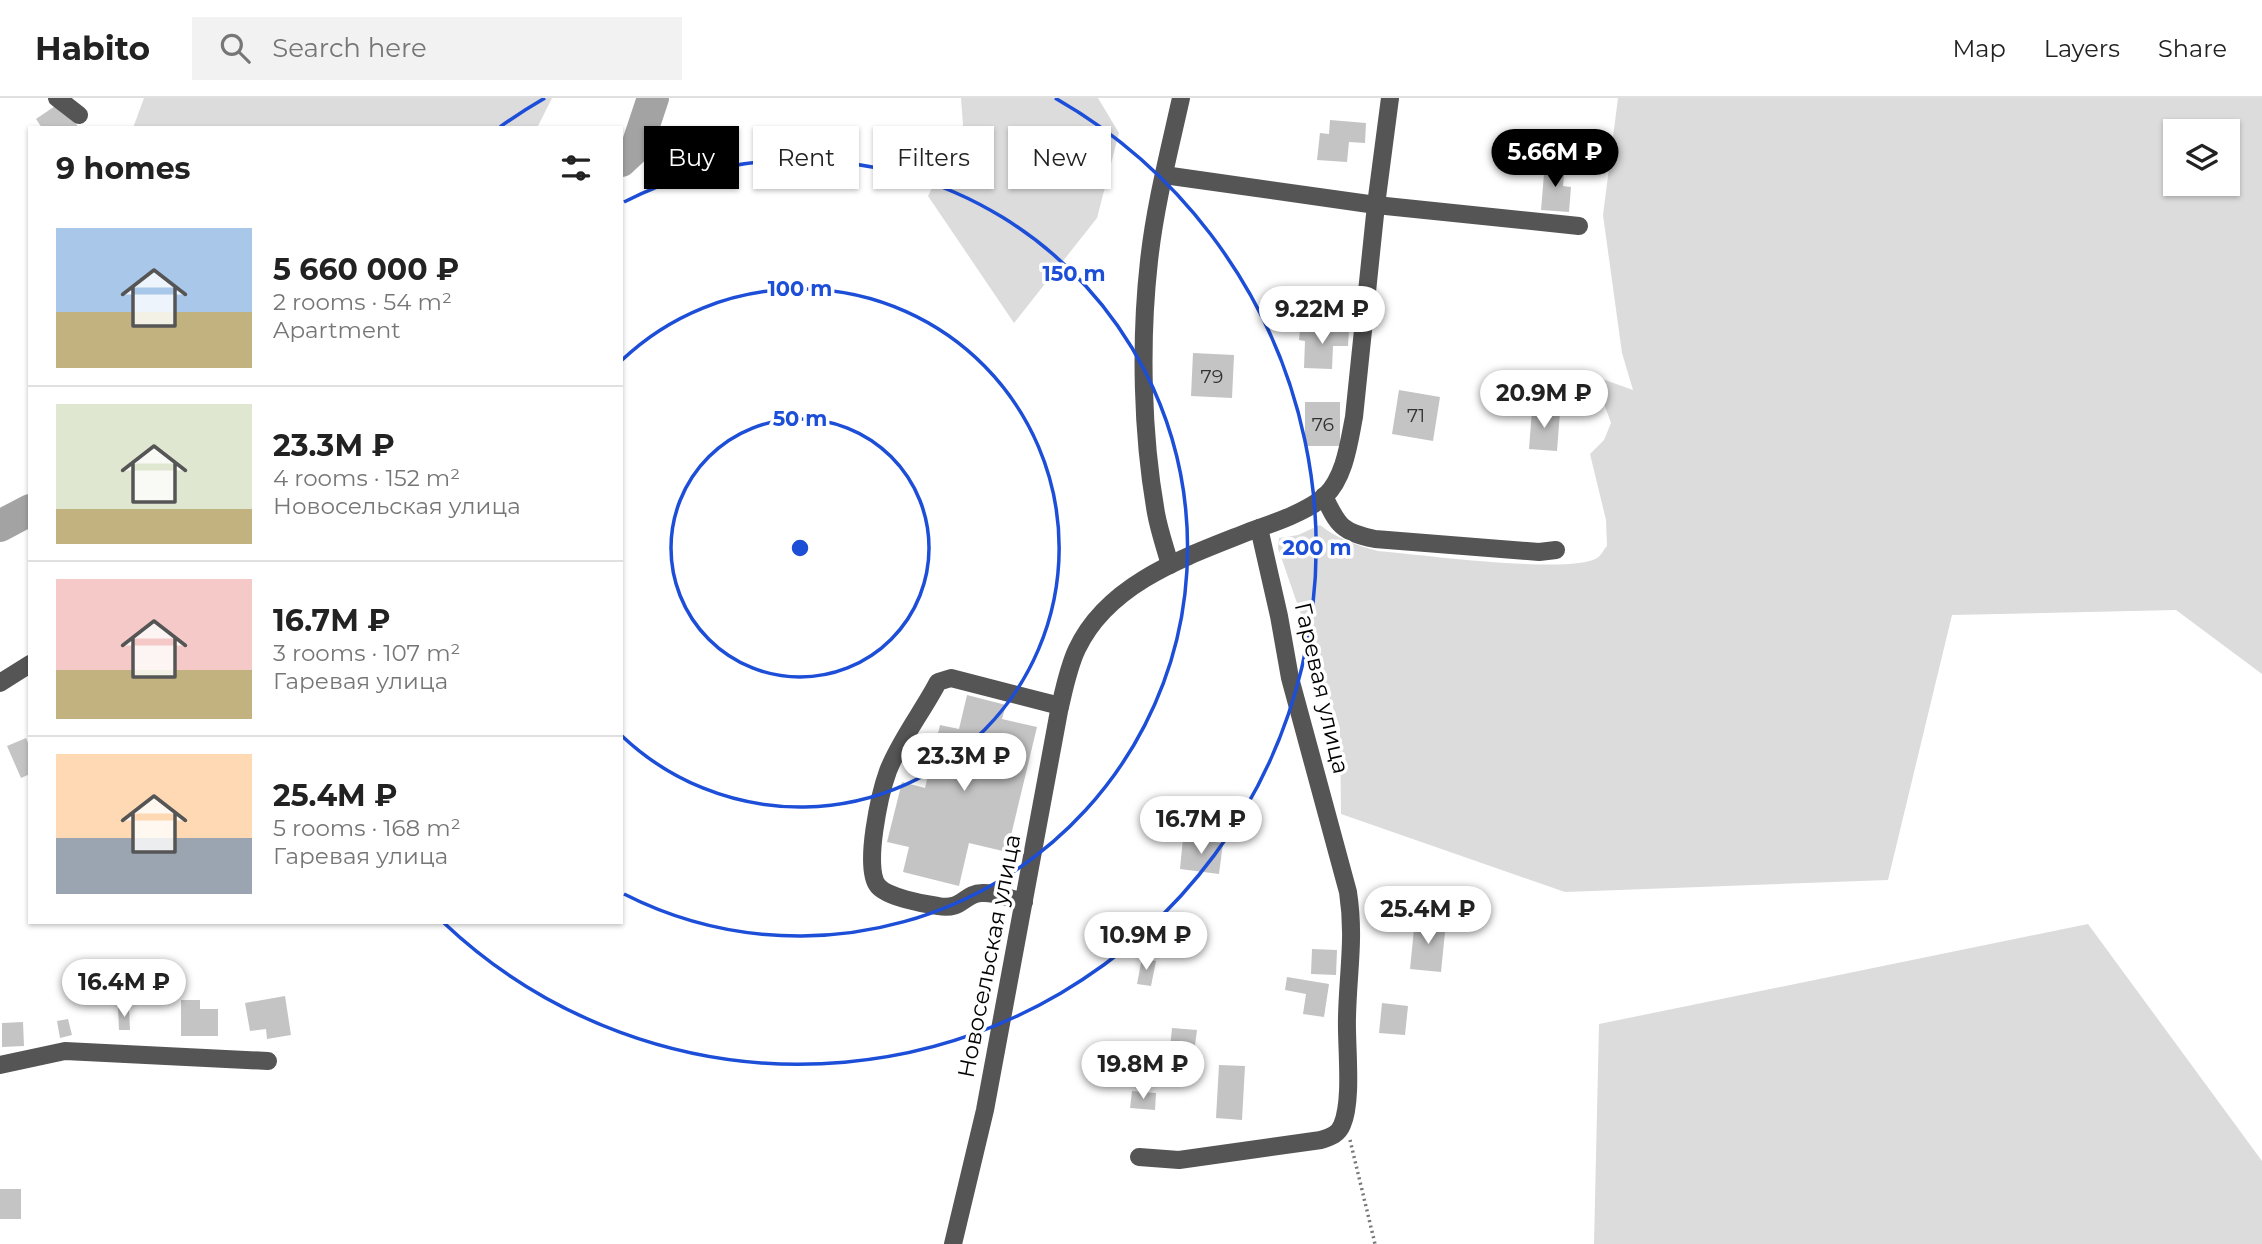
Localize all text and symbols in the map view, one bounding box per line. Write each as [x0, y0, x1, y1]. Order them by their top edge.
search box [192, 17, 682, 80]
text: Habito [35, 28, 150, 68]
icon: search [216, 29, 254, 67]
text: Search here [272, 32, 427, 64]
text: Map [1952, 34, 2006, 63]
text: Layers [2044, 34, 2120, 63]
text: Share [2158, 34, 2227, 63]
map controls [2163, 119, 2240, 196]
button: layers [2163, 119, 2240, 196]
chip: Buy [644, 126, 739, 189]
chip: Rent [753, 126, 859, 189]
chip: Filters [873, 126, 994, 189]
chip: New [1008, 126, 1111, 189]
pin: 5.66M ₽ [1490, 130, 1620, 189]
text: 5.66M ₽ [1507, 138, 1603, 166]
icon: filters [557, 149, 595, 187]
text: 9 homes [56, 150, 191, 187]
text: 5 660 000 ₽ [273, 251, 459, 288]
icon: home [112, 256, 196, 340]
text: 150 m [1043, 261, 1105, 286]
text: 100 m [768, 276, 832, 301]
pin: 9.22M ₽ [1257, 286, 1387, 346]
text: 2 rooms · 54 m² [273, 288, 452, 316]
text: 9.22M ₽ [1275, 295, 1369, 323]
text: Apartment [273, 316, 401, 344]
house number: 79 [1201, 365, 1223, 388]
pin: 20.9M ₽ [1479, 370, 1609, 430]
text: 20.9M ₽ [1496, 379, 1592, 407]
house number: 71 [1407, 404, 1425, 427]
text: 50 m [773, 406, 827, 431]
house number: 76 [1312, 413, 1334, 436]
text: 23.3M ₽ [273, 427, 395, 464]
icon: home [112, 432, 196, 516]
text: 4 rooms · 152 m² [273, 464, 460, 492]
text: Новосельская улица [273, 492, 521, 520]
text: 200 m [1283, 535, 1351, 560]
centre of rings [788, 536, 812, 560]
street label: Гаревая улица [1289, 600, 1355, 776]
text: 16.7M ₽ [273, 602, 391, 639]
icon: home [112, 607, 196, 691]
text: 3 rooms · 107 m² [273, 639, 460, 667]
text: Гаревая улица [273, 667, 448, 695]
pin: 23.3M ₽ [899, 734, 1029, 793]
text: 23.3M ₽ [917, 742, 1011, 770]
text: 25.4M ₽ [273, 777, 398, 814]
icon: home [112, 782, 196, 866]
pin: 16.7M ₽ [1136, 796, 1266, 856]
text: 16.7M ₽ [1156, 805, 1246, 833]
text: 5 rooms · 168 m² [273, 814, 461, 842]
street label: Новосельская улица [952, 832, 1026, 1080]
text: Гаревая улица [273, 842, 448, 870]
pin: 25.4M ₽ [1363, 886, 1493, 946]
text: 25.4M ₽ [1380, 895, 1476, 923]
pin: 10.9M ₽ [1081, 912, 1211, 972]
text: 10.9M ₽ [1100, 921, 1192, 949]
pin: 16.4M ₽ [59, 960, 189, 1019]
text: 16.4M ₽ [78, 968, 170, 996]
pin: 19.8M ₽ [1078, 1042, 1208, 1101]
text: 19.8M ₽ [1097, 1050, 1189, 1078]

